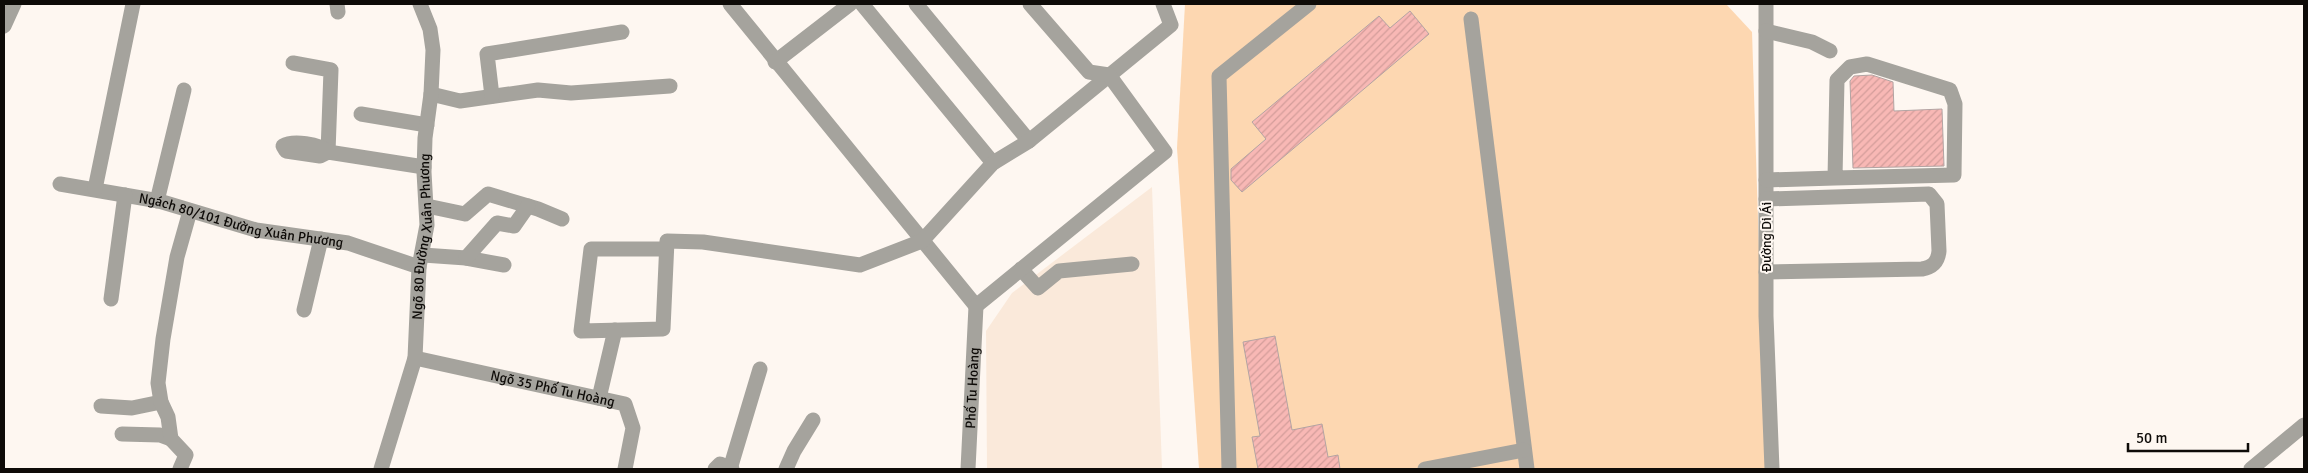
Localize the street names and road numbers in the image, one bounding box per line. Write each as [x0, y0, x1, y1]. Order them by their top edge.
street label: Ngõ 80 Đường Xuân Phương [409, 153, 436, 320]
street label: Ngách 80/101 Đường Xuân Phương [137, 190, 344, 251]
street label: Đường Di Ái [1758, 202, 1775, 272]
street label: Phố Tu Hoàng [962, 347, 983, 429]
street label: Ngõ 35 Phố Tu Hoàng [489, 367, 616, 411]

